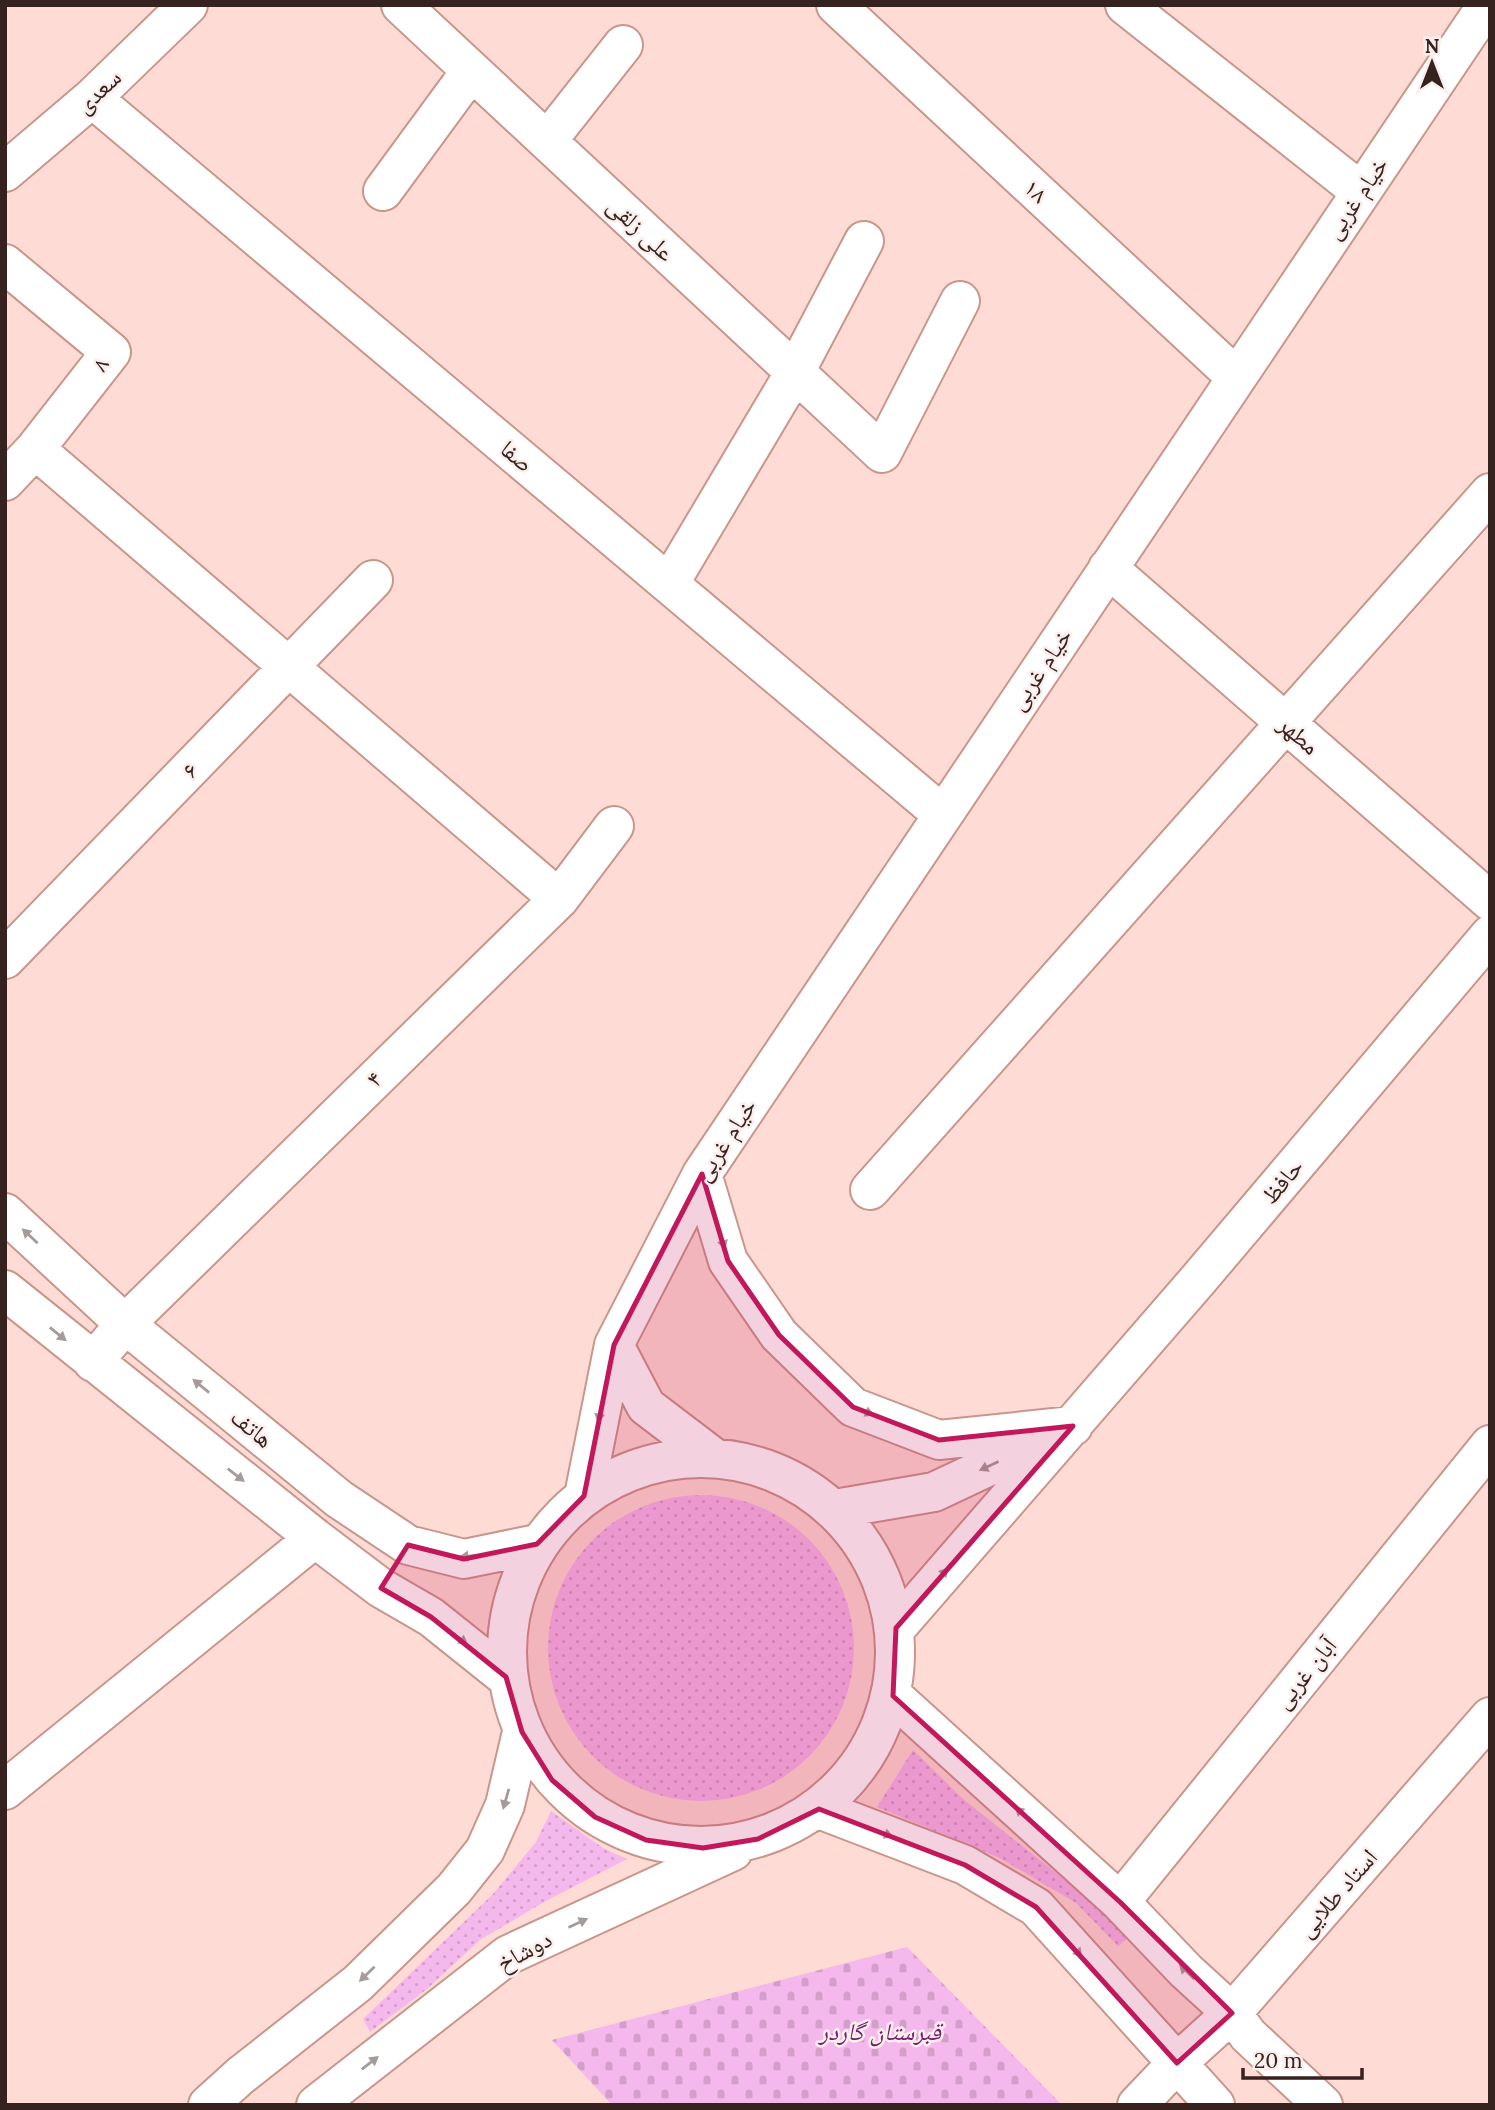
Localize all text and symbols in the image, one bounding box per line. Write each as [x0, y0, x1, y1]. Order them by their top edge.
north arrow [1397, 28, 1467, 98]
text: N [1425, 34, 1440, 58]
street label: سعدی [68, 62, 128, 120]
street label: خیام غربی [1317, 151, 1396, 246]
street label: ۱۸ [1018, 172, 1055, 210]
street label: علی زلقی [601, 190, 681, 268]
street label: ۸ [84, 351, 116, 377]
street label: صفا [494, 433, 540, 479]
street label: خیام غربی [1001, 622, 1080, 717]
street label: مطهر [1271, 708, 1326, 761]
street label: ۶ [175, 755, 205, 785]
street label: ۴ [359, 1064, 389, 1094]
street label: خیام غربی [687, 1093, 764, 1188]
street label: حافظ [1254, 1152, 1310, 1210]
one-way arrow [21, 1228, 39, 1244]
one-way arrow [717, 1229, 727, 1250]
one-way arrow [48, 1326, 66, 1341]
one-way arrow [192, 1379, 209, 1394]
street label: هاتف [224, 1401, 280, 1455]
one-way arrow [595, 1401, 606, 1423]
one-way arrow [854, 1406, 875, 1417]
one-way arrow [979, 1460, 999, 1472]
one-way arrow [226, 1468, 244, 1483]
one-way arrow [459, 1551, 481, 1562]
one-way arrow [933, 1568, 948, 1585]
street label: آبان غربی [1267, 1630, 1344, 1715]
one-way arrow [450, 1631, 468, 1645]
one-way arrow [500, 1788, 510, 1809]
one-way arrow [1014, 1806, 1032, 1822]
one-way arrow [873, 1828, 894, 1839]
street label: استاد طلایی [1290, 1842, 1384, 1944]
one-way arrow [568, 1917, 588, 1929]
street label: دوشاخ [491, 1923, 557, 1979]
one-way arrow [1066, 1940, 1082, 1957]
one-way arrow [1179, 1964, 1196, 1980]
one-way arrow [358, 1966, 375, 1983]
park label: قبرستان گاردر [817, 2016, 944, 2047]
scale bar [1243, 2036, 1362, 2080]
text: 20 m [1254, 2047, 1303, 2074]
one-way arrow [361, 2056, 379, 2070]

